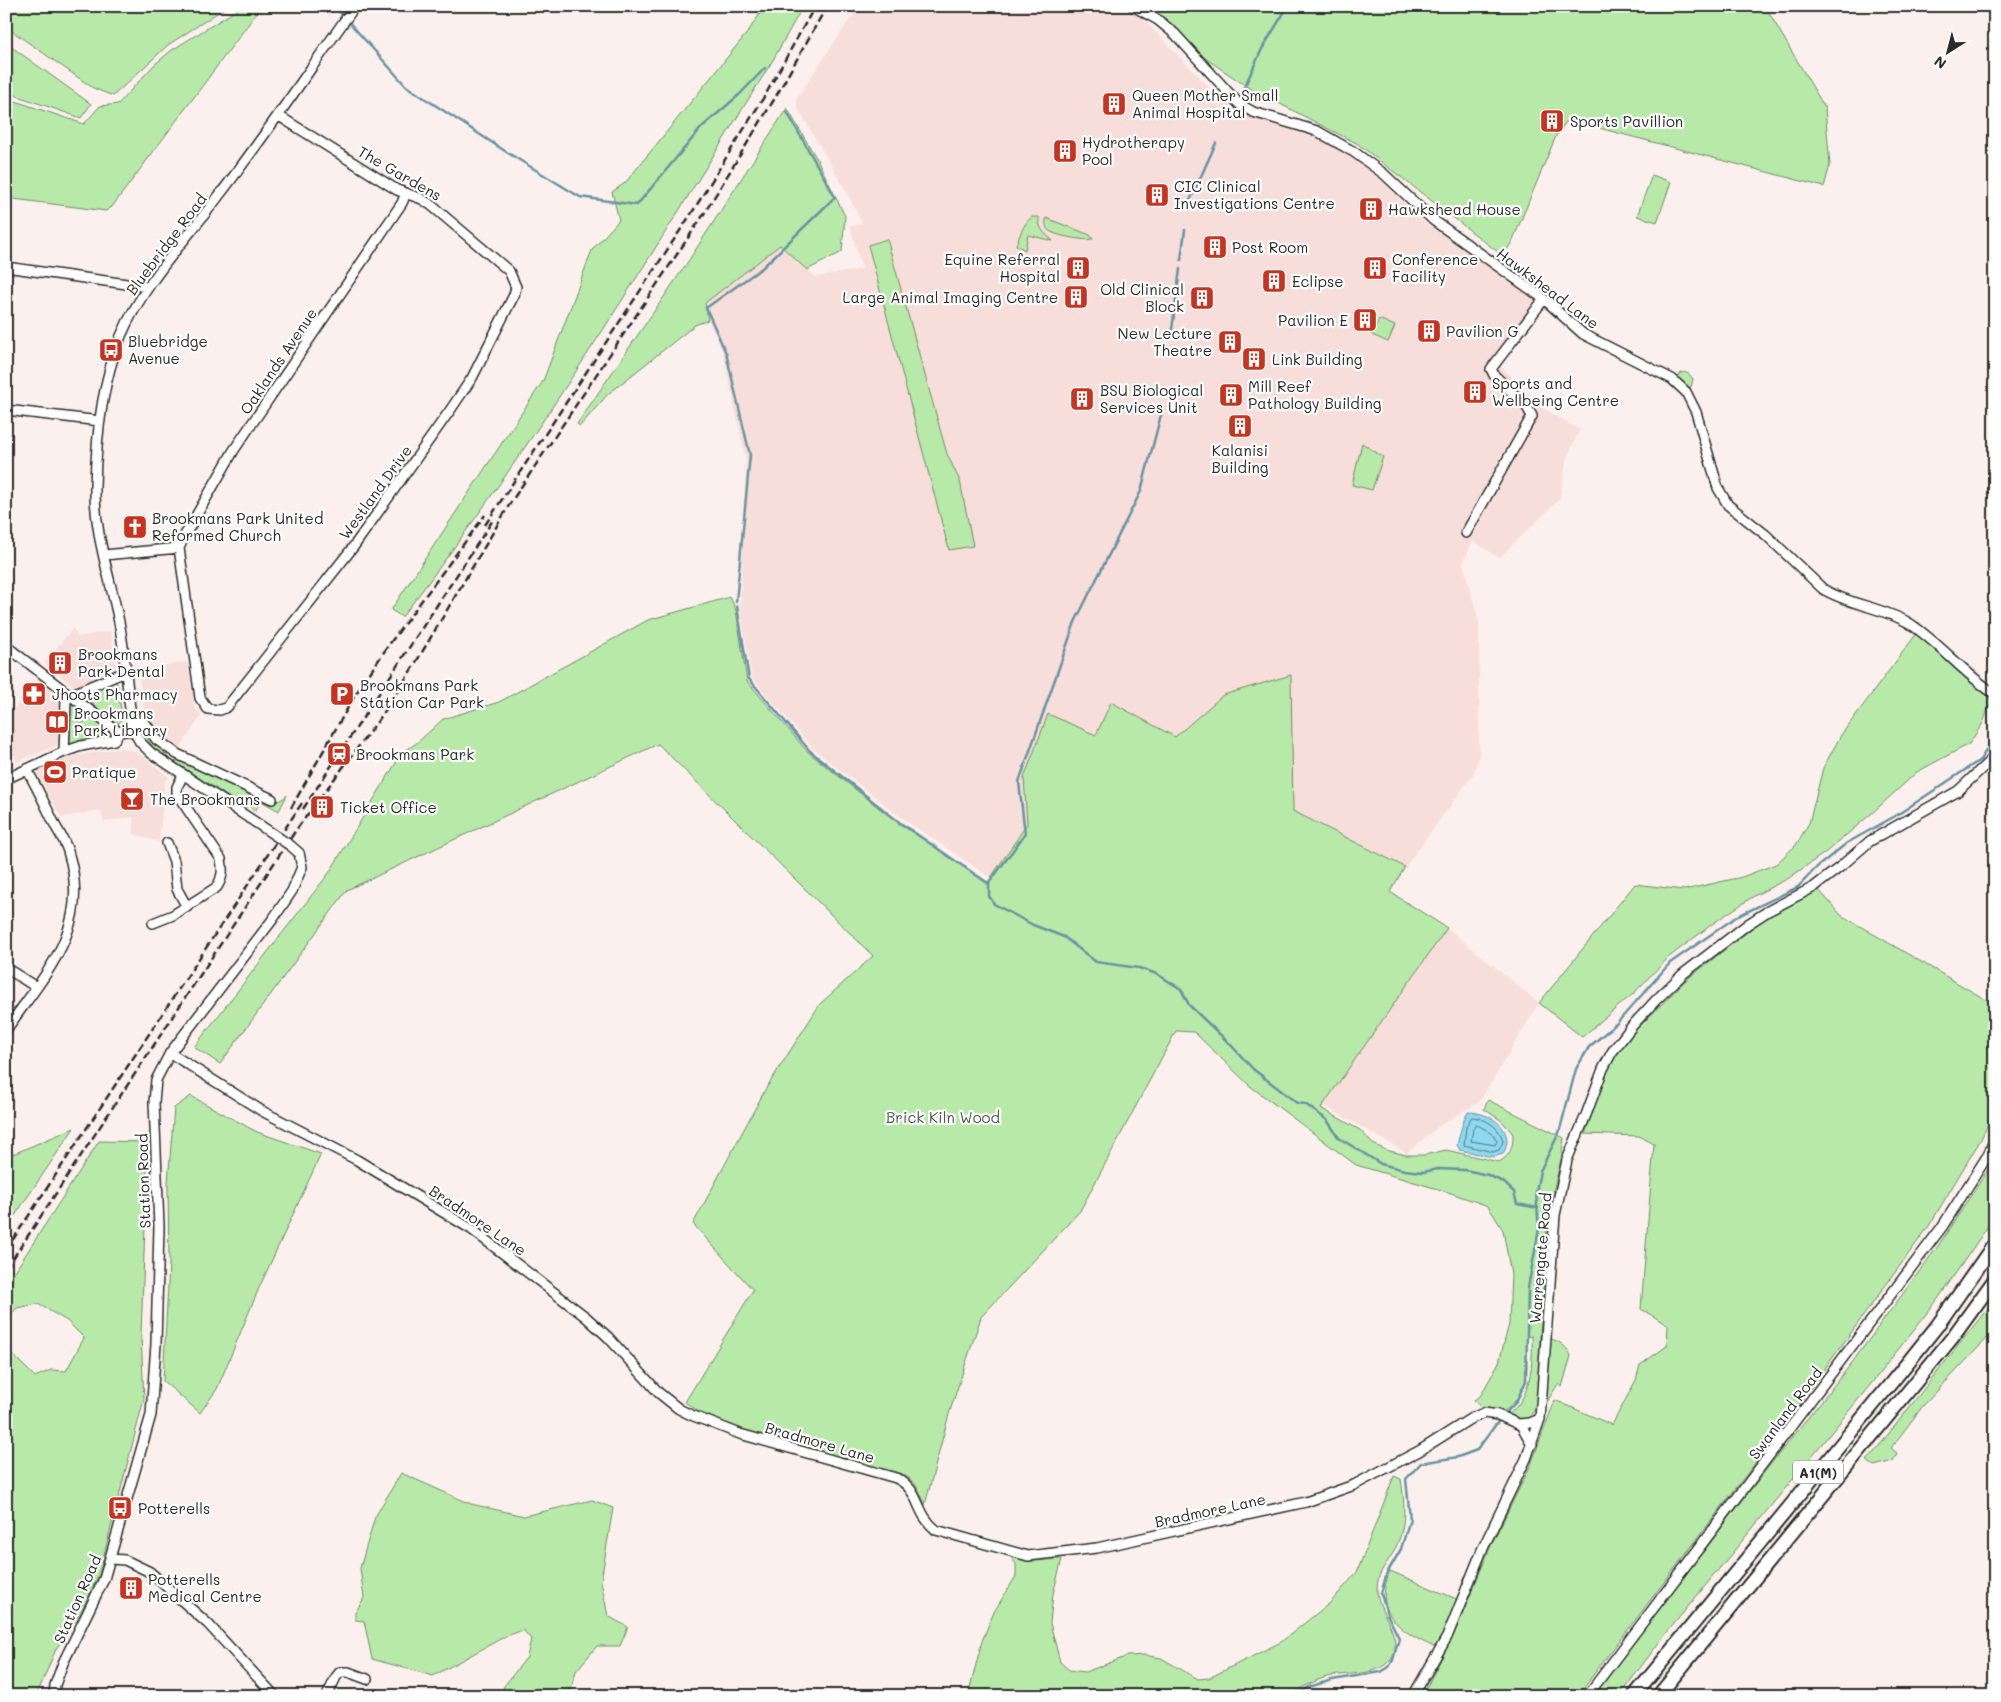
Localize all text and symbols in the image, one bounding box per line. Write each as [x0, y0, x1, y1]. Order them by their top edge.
north arrow [1924, 28, 1974, 78]
text: N [1930, 52, 1950, 74]
place label: Queen Mother Small Animal Hospital [1132, 85, 1278, 122]
building icon: Queen Mother Small Animal Hospital [1101, 91, 1127, 117]
building icon: Sports Pavillion [1539, 108, 1565, 134]
place label: Sports Pavillion [1570, 111, 1683, 131]
place label: Hydrotherapy Pool [1082, 132, 1185, 169]
building icon: Hydrotherapy Pool [1052, 138, 1078, 164]
street label: The Gardens [355, 141, 445, 205]
place label: CIC Clinical Investigations Centre [1174, 176, 1335, 213]
building icon: CIC Clinical Investigations Centre [1144, 182, 1170, 208]
street label: Bluebridge Road [121, 189, 211, 299]
building icon: Hawkshead House [1358, 196, 1384, 222]
place label: Hawkshead House [1388, 199, 1521, 219]
building icon: Post Room [1202, 234, 1228, 260]
place label: Post Room [1232, 237, 1308, 257]
street label: Hawkshead Lane [1493, 243, 1603, 333]
place label: Equine Referral Hospital [944, 249, 1060, 286]
place label: Conference Facility [1392, 249, 1478, 286]
building icon: Equine Referral Hospital [1065, 255, 1091, 281]
building icon: Conference Facility [1362, 255, 1388, 281]
building icon: Eclipse [1261, 268, 1287, 294]
place label: Eclipse [1292, 271, 1344, 291]
place label: Old Clinical Block [1100, 279, 1184, 316]
building icon: Large Animal Imaging Centre [1063, 284, 1089, 310]
building icon: Old Clinical Block [1189, 285, 1215, 311]
place label: Large Animal Imaging Centre [843, 287, 1058, 307]
street label: Oaklands Avenue [235, 304, 321, 418]
building icon: Pavilion E [1352, 307, 1378, 333]
place label: Pavilion E [1278, 310, 1348, 330]
building icon: Pavilion G [1416, 318, 1442, 344]
place label: Pavilion G [1446, 321, 1519, 341]
place label: New Lecture Theatre [1118, 323, 1212, 360]
building icon: New Lecture Theatre [1217, 329, 1243, 355]
place label: Bluebridge Avenue [128, 331, 208, 368]
bus stop icon: Bluebridge Avenue [98, 337, 124, 363]
building icon: Link Building [1241, 346, 1267, 372]
place label: Link Building [1272, 349, 1363, 369]
place label: Sports and Wellbeing Centre [1492, 373, 1619, 410]
place label: Mill Reef Pathology Building [1248, 376, 1382, 413]
building icon: Sports and Wellbeing Centre [1462, 379, 1488, 405]
place label: BSU Biological Services Unit [1100, 380, 1203, 417]
building icon: Mill Reef Pathology Building [1218, 382, 1244, 408]
building icon: BSU Biological Services Unit [1069, 386, 1095, 412]
building icon: Kalanisi Building [1227, 413, 1253, 439]
place label: Kalanisi Building [1212, 440, 1269, 477]
street label: Westland Drive [334, 441, 416, 543]
place label: Brookmans Park United Reformed Church [152, 508, 323, 545]
church icon: Brookmans Park United Reformed Church [122, 514, 148, 540]
place label: Brookmans Park Dental [78, 644, 164, 681]
building icon: Brookmans Park Dental [47, 650, 73, 676]
place label: Brookmans Park Station Car Park [360, 675, 484, 712]
pharmacy icon: Jhoots Pharmacy [21, 681, 47, 707]
parking icon: Brookmans Park Station Car Park [329, 681, 355, 707]
place label: Jhoots Pharmacy [52, 684, 178, 704]
place label: Brookmans Park Library [74, 703, 167, 740]
library icon: Brookmans Park Library [44, 709, 70, 735]
station icon: Brookmans Park [326, 741, 352, 767]
place label: Brookmans Park [356, 744, 474, 764]
sports icon: Pratique [42, 759, 68, 785]
place label: Pratique [72, 762, 136, 782]
bar icon: The Brookmans [119, 786, 145, 812]
place label: The Brookmans [150, 789, 260, 809]
building icon: Ticket Office [309, 794, 335, 820]
place label: Ticket Office [340, 797, 437, 817]
park label: Brick Kiln Wood [886, 1107, 1000, 1127]
street label: Station Road [131, 1133, 155, 1229]
street label: Bradmore Lane [426, 1180, 530, 1260]
street label: Warrengate Road [1524, 1192, 1556, 1324]
street label: Swanland Road [1744, 1363, 1826, 1463]
street label: Bradmore Lane [763, 1417, 877, 1467]
road number: A1(M) [1793, 1460, 1843, 1484]
street label: Bradmore Lane [1153, 1488, 1267, 1532]
bus stop icon: Potterells [107, 1495, 133, 1521]
place label: Potterells [138, 1498, 210, 1518]
street label: Station Road [49, 1552, 105, 1646]
place label: Potterells Medical Centre [148, 1569, 262, 1606]
building icon: Potterells Medical Centre [118, 1575, 144, 1601]

